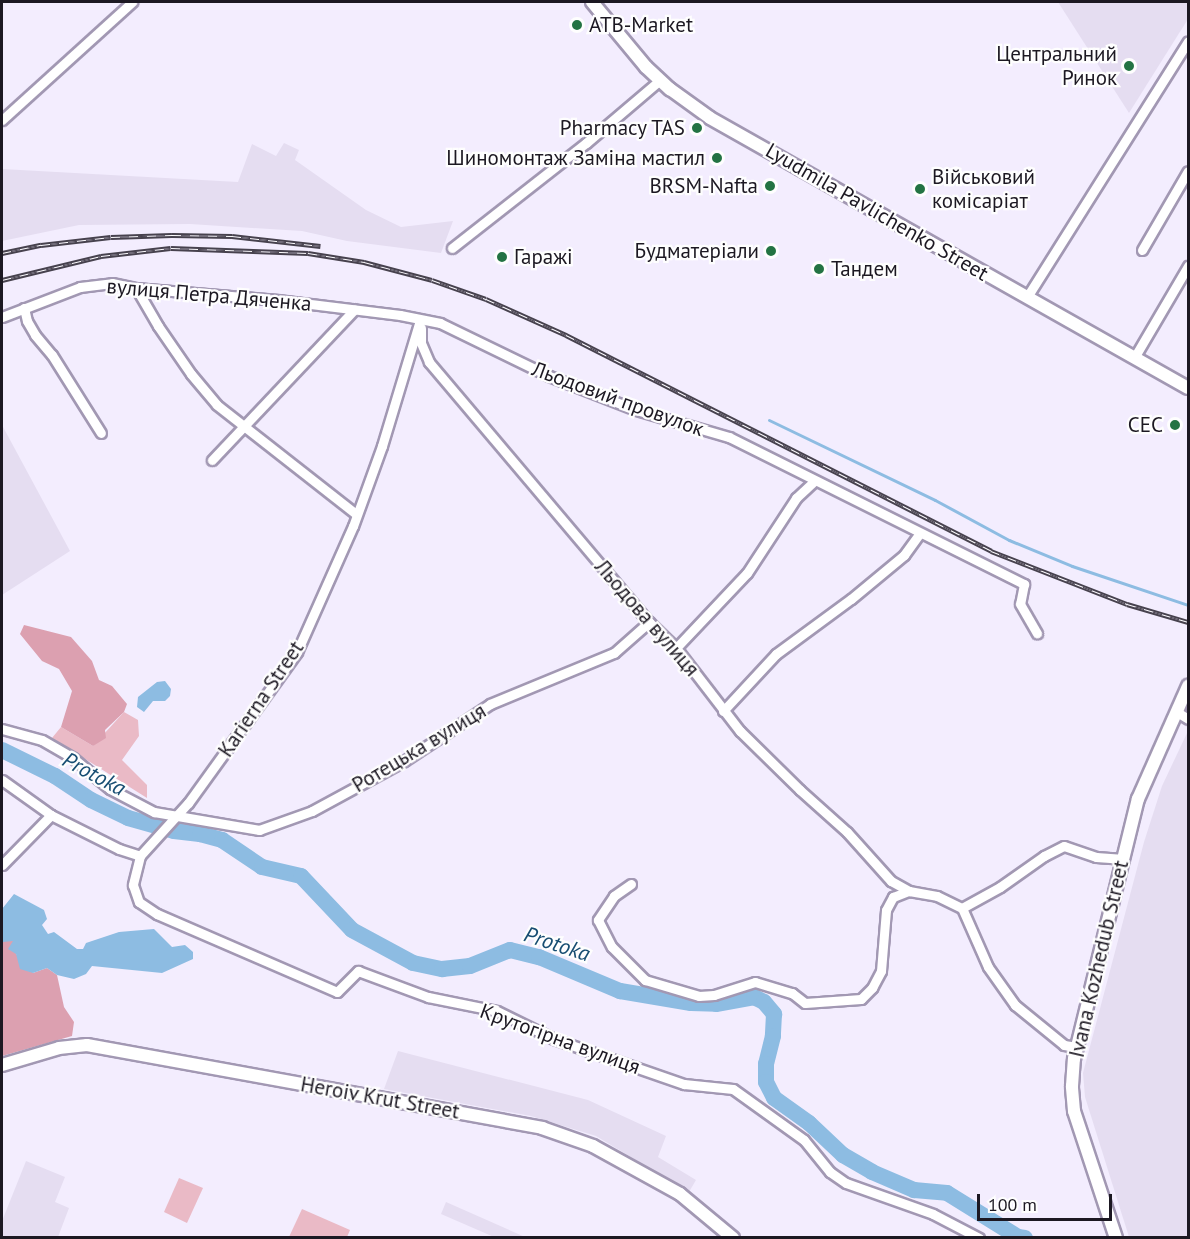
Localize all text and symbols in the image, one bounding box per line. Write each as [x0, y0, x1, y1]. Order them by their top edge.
place label: ATB-Market [589, 12, 693, 38]
marker: ATB-Market [570, 18, 584, 32]
place label: Центральний Ринок [996, 41, 1117, 91]
marker: Центральний Ринок [1122, 59, 1136, 73]
place label: Pharmacy TAS [558, 115, 685, 141]
marker: Pharmacy TAS [690, 121, 704, 135]
street label: Lyudmila Pavlichenko Street [761, 138, 993, 286]
place label: Шиномонтаж Заміна мастил [446, 145, 705, 171]
marker: Шиномонтаж Заміна мастил [710, 151, 724, 165]
place label: Військовий комісаріат [932, 164, 1035, 214]
place label: BRSM-Nafta [649, 173, 758, 199]
marker: BRSM-Nafta [763, 179, 777, 193]
marker: Військовий комісаріат [913, 182, 927, 196]
place label: Будматеріали [635, 238, 759, 264]
place label: Гаражі [514, 244, 573, 270]
marker: Будматеріали [764, 244, 778, 258]
marker: Гаражі [495, 250, 509, 264]
place label: Тандем [831, 256, 898, 282]
marker: Тандем [812, 262, 826, 276]
street label: вулиця Петра Дяченка [105, 273, 313, 317]
street label: Льодовий провулок [529, 356, 707, 442]
place label: СЕС [1128, 412, 1163, 438]
marker: СЕС [1168, 418, 1182, 432]
street label: Льодова вулиця [589, 555, 705, 681]
street label: Karierna Street [213, 636, 309, 762]
street label: Ротецька вулиця [348, 698, 490, 798]
water label: Protoka [58, 746, 130, 802]
street label: Ivana Kozhedub Street [1064, 858, 1134, 1060]
water label: Protoka [521, 921, 593, 967]
street label: Крутогірна вулиця [476, 998, 644, 1080]
street label: Heroiv Krut Street [298, 1072, 462, 1124]
scale bar [980, 1182, 1115, 1220]
text: 100 m [988, 1193, 1037, 1216]

